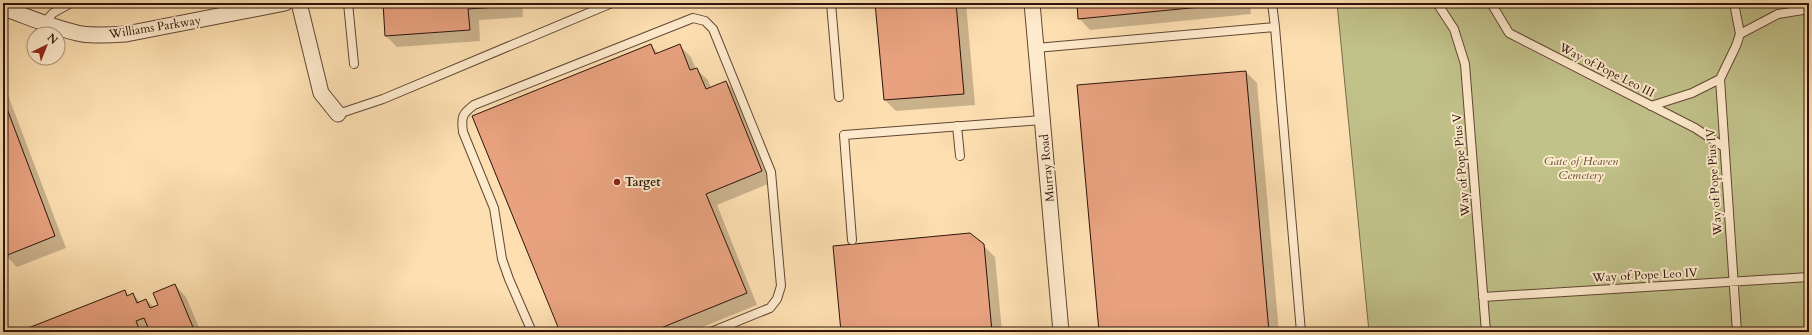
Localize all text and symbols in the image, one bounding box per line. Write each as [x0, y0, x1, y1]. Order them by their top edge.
street label: Williams Parkway [107, 12, 203, 42]
north arrow [26, 26, 66, 66]
text: N [44, 30, 61, 48]
street label: Way of Pope Leo III [1556, 39, 1657, 101]
street label: Way of Pope Pius V [1449, 113, 1474, 218]
street label: Way of Pope Pius IV [1702, 128, 1726, 237]
street label: Murray Road [1036, 133, 1058, 202]
park label: Gate of Heaven Cemetery [1544, 153, 1618, 183]
place label: Target [625, 174, 661, 190]
marker: Target [612, 177, 622, 187]
street label: Way of Pope Leo IV [1591, 264, 1698, 286]

